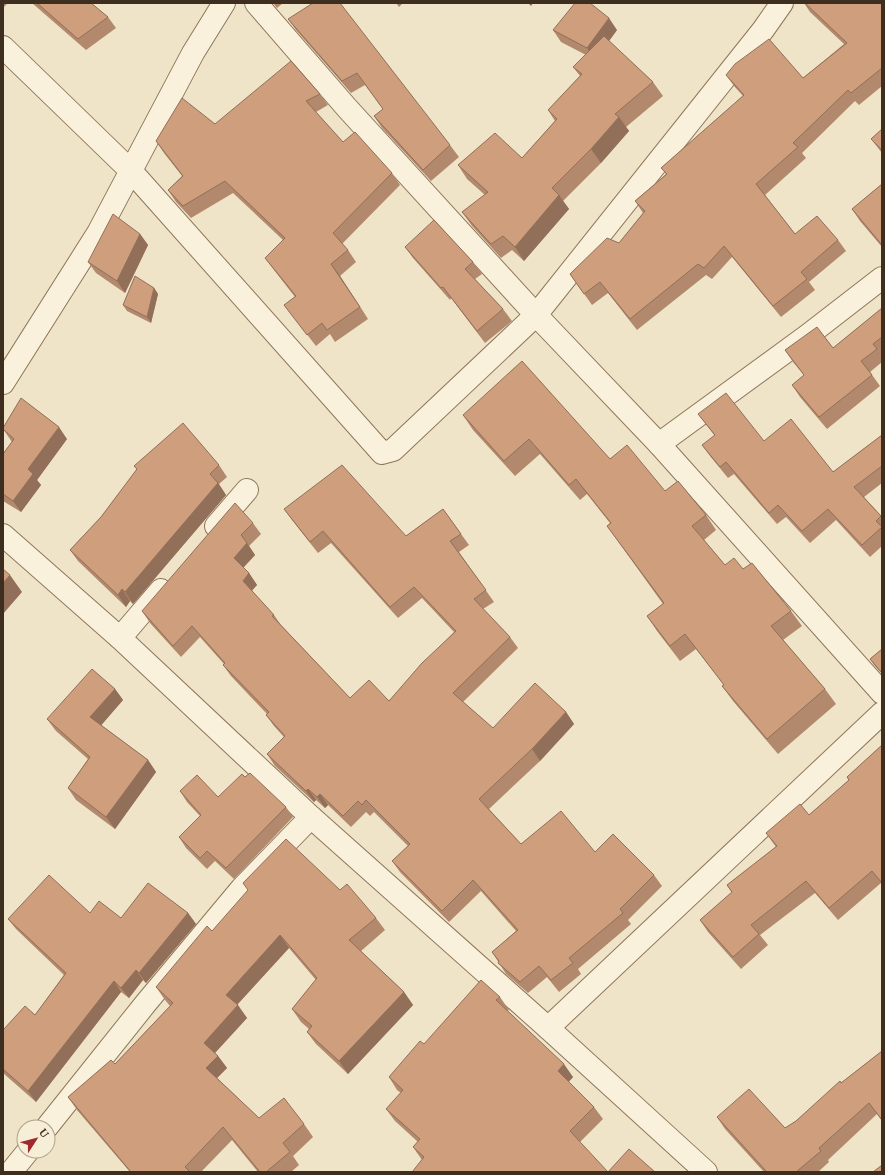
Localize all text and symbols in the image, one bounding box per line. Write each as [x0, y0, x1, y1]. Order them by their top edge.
north arrow [16, 1119, 56, 1159]
text: U [36, 1126, 52, 1141]

